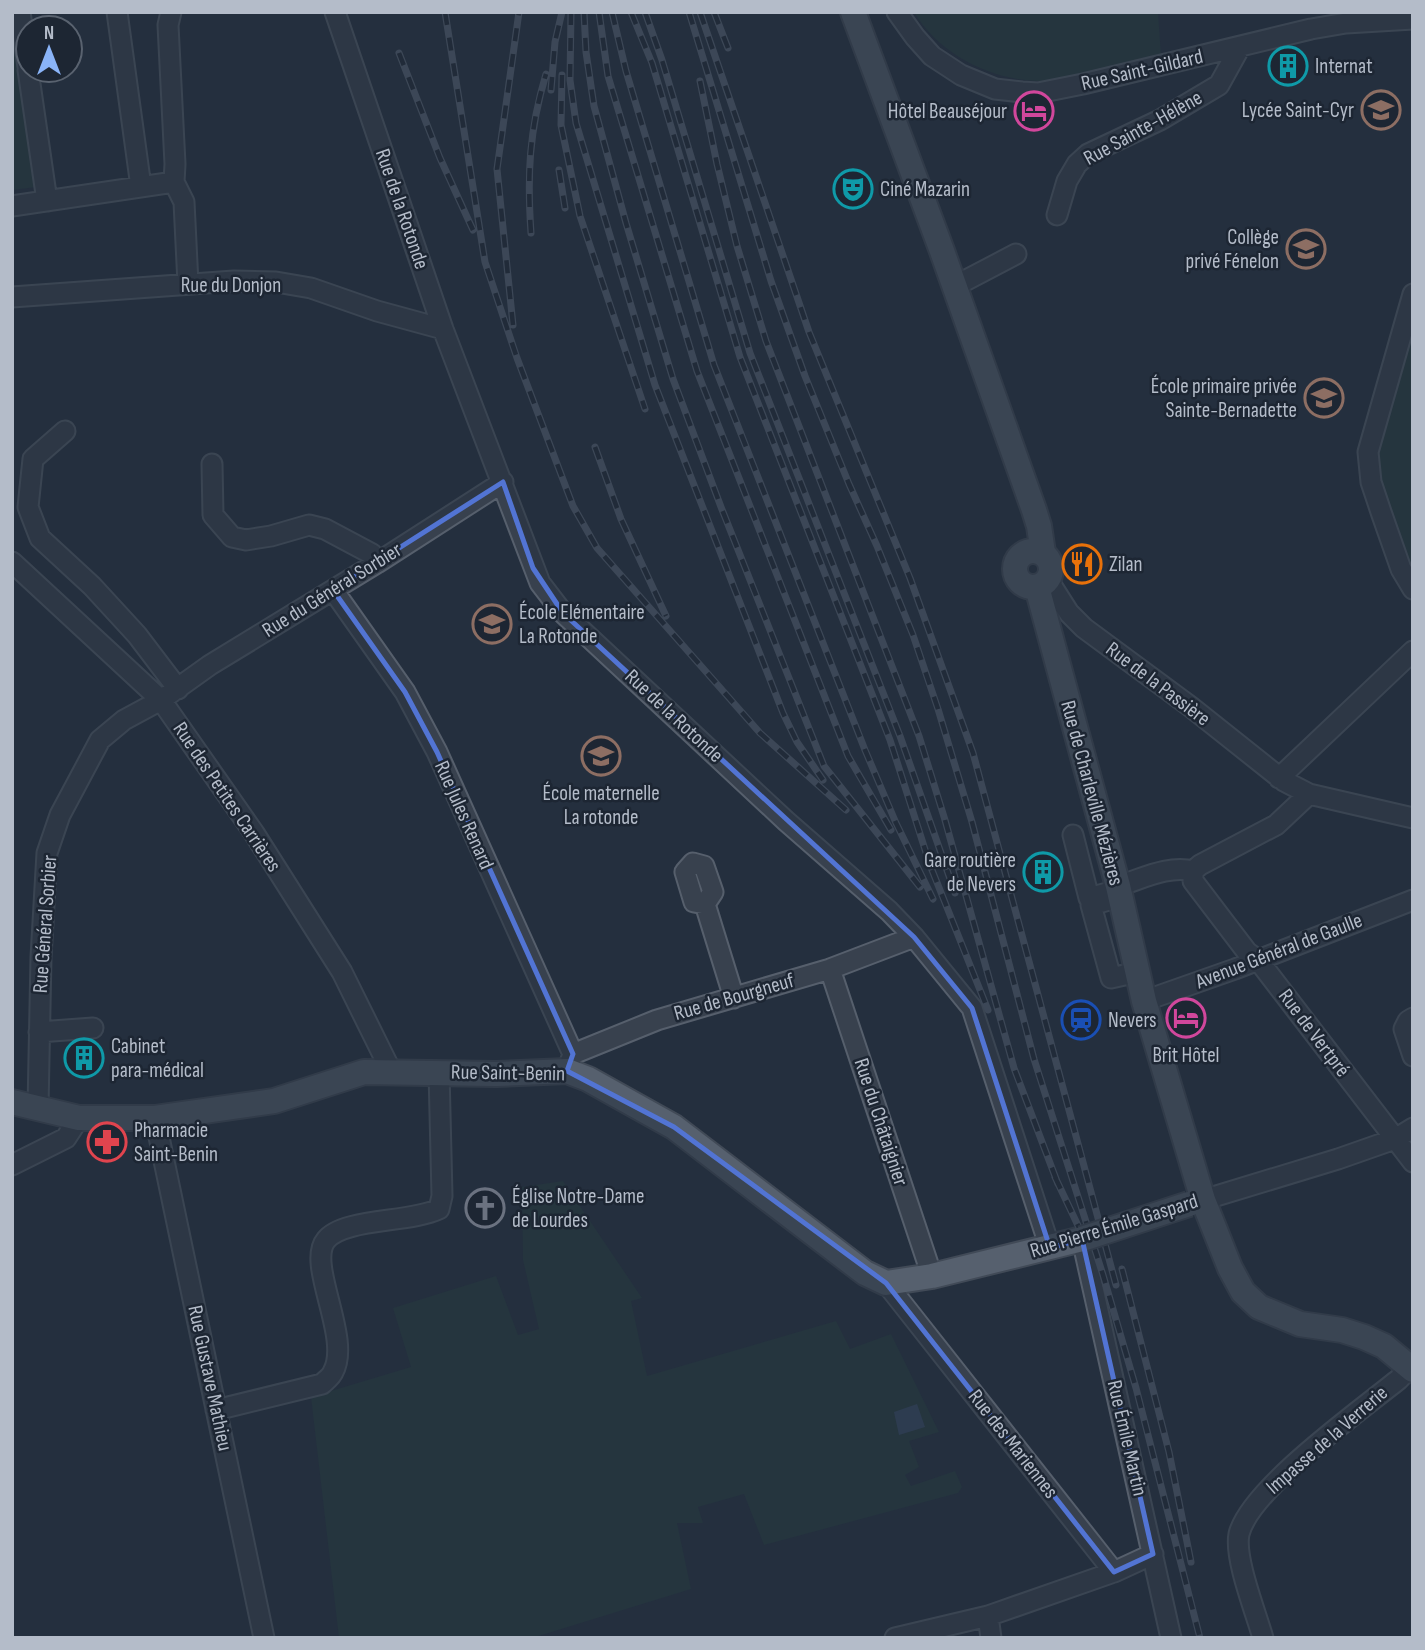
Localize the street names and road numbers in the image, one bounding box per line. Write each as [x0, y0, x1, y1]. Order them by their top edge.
street label: Rue Saint-Gildard [1079, 44, 1205, 96]
street label: Rue Sainte-Hélène [1079, 85, 1207, 171]
street label: Rue de la Rotonde [370, 146, 434, 272]
street label: Rue du Donjon [181, 273, 281, 298]
street label: Rue du Général Sorbier [258, 537, 406, 643]
street label: Rue de la Passière [1101, 637, 1215, 731]
street label: Rue de la Rotonde [620, 664, 728, 768]
street label: Rue de Charleville Mézières [1055, 698, 1129, 888]
street label: Rue des Petites Carrières [168, 717, 286, 877]
street label: Rue Jules Renard [429, 757, 499, 873]
street label: Rue Général Sorbier [28, 854, 62, 994]
street label: Avenue Général de Gaulle [1191, 908, 1366, 995]
street label: Rue de Bourgneuf [671, 968, 798, 1026]
street label: Rue de Vertpré [1273, 984, 1355, 1082]
street label: Rue du Châtaignier [849, 1055, 913, 1189]
street label: Rue Saint-Benin [451, 1060, 565, 1086]
street label: Rue Pierre Émile Gaspard [1027, 1189, 1201, 1263]
street label: Rue Gustave Mathieu [182, 1303, 238, 1453]
street label: Rue Émile Martin [1102, 1378, 1152, 1498]
street label: Impasse de la Verrerie [1261, 1380, 1393, 1500]
street label: Rue des Mariennes [963, 1385, 1063, 1503]

